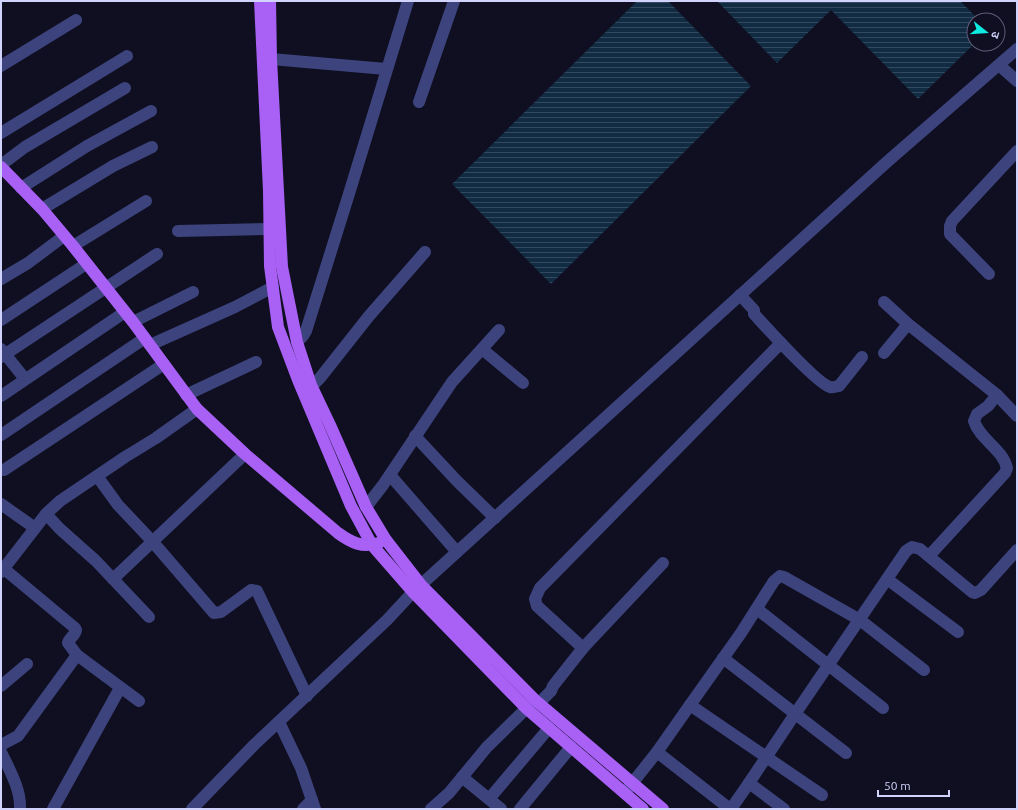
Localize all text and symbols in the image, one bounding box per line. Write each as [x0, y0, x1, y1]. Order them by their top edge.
north arrow [966, 12, 1006, 52]
text: उ [989, 30, 1002, 40]
scale bar [878, 772, 949, 798]
text: 50 m [884, 779, 911, 792]

